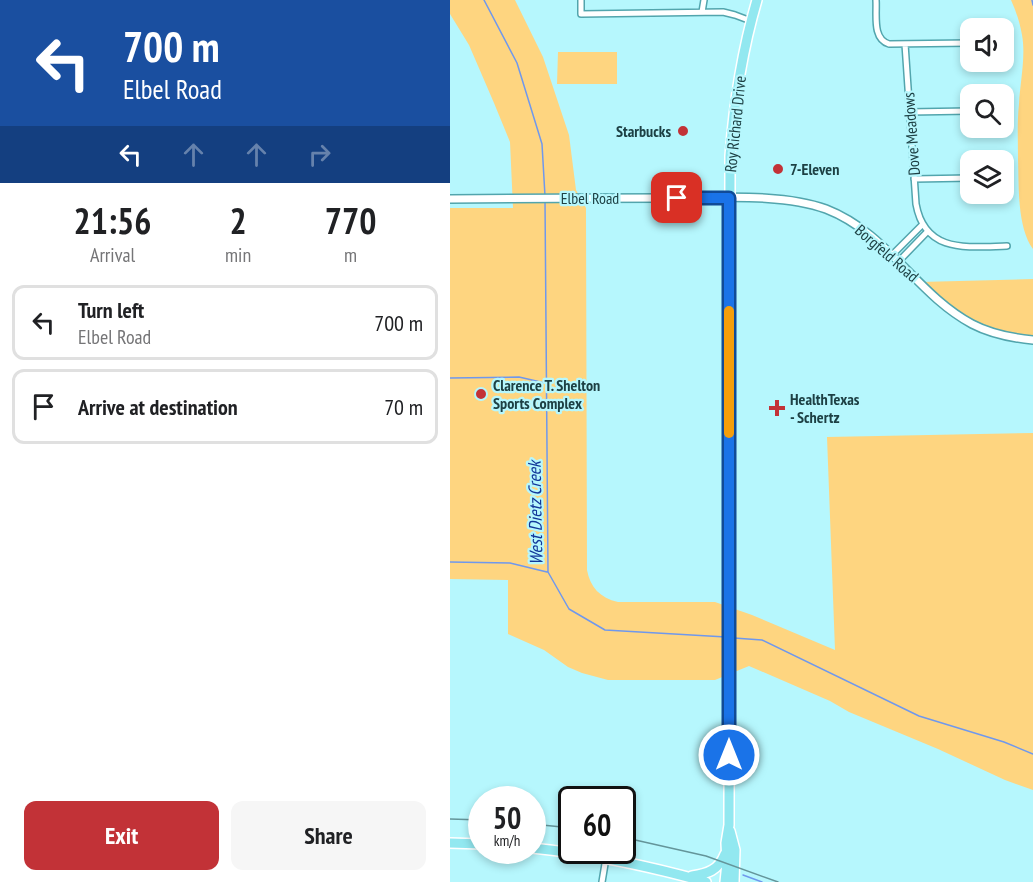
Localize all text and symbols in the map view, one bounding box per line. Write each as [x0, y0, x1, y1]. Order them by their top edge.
map controls [960, 18, 1014, 204]
button: sound [960, 18, 1014, 72]
text: 700 m [123, 19, 220, 74]
icon: left [24, 24, 102, 102]
text: Elbel Road [123, 72, 222, 106]
street label: Roy Richard Drive [720, 75, 750, 173]
button: search [960, 84, 1014, 138]
street label: Dove Meadows [898, 92, 924, 176]
place label: Starbucks [616, 121, 671, 141]
marker: Starbucks [676, 124, 690, 138]
icon: left [114, 138, 147, 171]
icon: ahead [177, 138, 210, 171]
icon: ahead [240, 138, 273, 171]
icon: right [303, 138, 336, 171]
button: layers [960, 150, 1014, 204]
place label: 7-Eleven [790, 159, 839, 179]
marker: 7-Eleven [771, 162, 785, 176]
pin [651, 172, 702, 223]
icon: arrive [660, 181, 693, 214]
street label: Elbel Road [561, 188, 619, 208]
text: 21:56 [74, 197, 151, 244]
text: 2 [229, 197, 247, 244]
text: 770 [325, 197, 376, 244]
street label: Borgfeld Road [851, 220, 923, 286]
text: Arrival [90, 242, 135, 268]
text: min [225, 242, 251, 268]
text: m [344, 242, 357, 268]
text: Turn left [78, 296, 144, 324]
icon: left [27, 306, 60, 339]
text: 700 m [374, 309, 423, 337]
text: Elbel Road [78, 324, 151, 350]
place label: Clarence T. Shelton Sports Complex [493, 375, 600, 413]
marker: Clarence T. Shelton Sports Complex [474, 387, 488, 401]
place label: HealthTexas - Schertz [790, 389, 860, 427]
icon: arrive [27, 390, 60, 423]
text: Arrive at destination [78, 393, 238, 421]
text: 70 m [384, 393, 423, 421]
marker: HealthTexas - Schertz [768, 399, 786, 417]
water label: West Dietz Creek [523, 459, 547, 565]
position arrow [697, 723, 761, 787]
speed limit sign: 60 [558, 786, 636, 864]
text: 50 [493, 798, 521, 837]
button: Exit [24, 801, 219, 870]
button: Share [231, 801, 426, 870]
text: km/h [494, 831, 520, 850]

